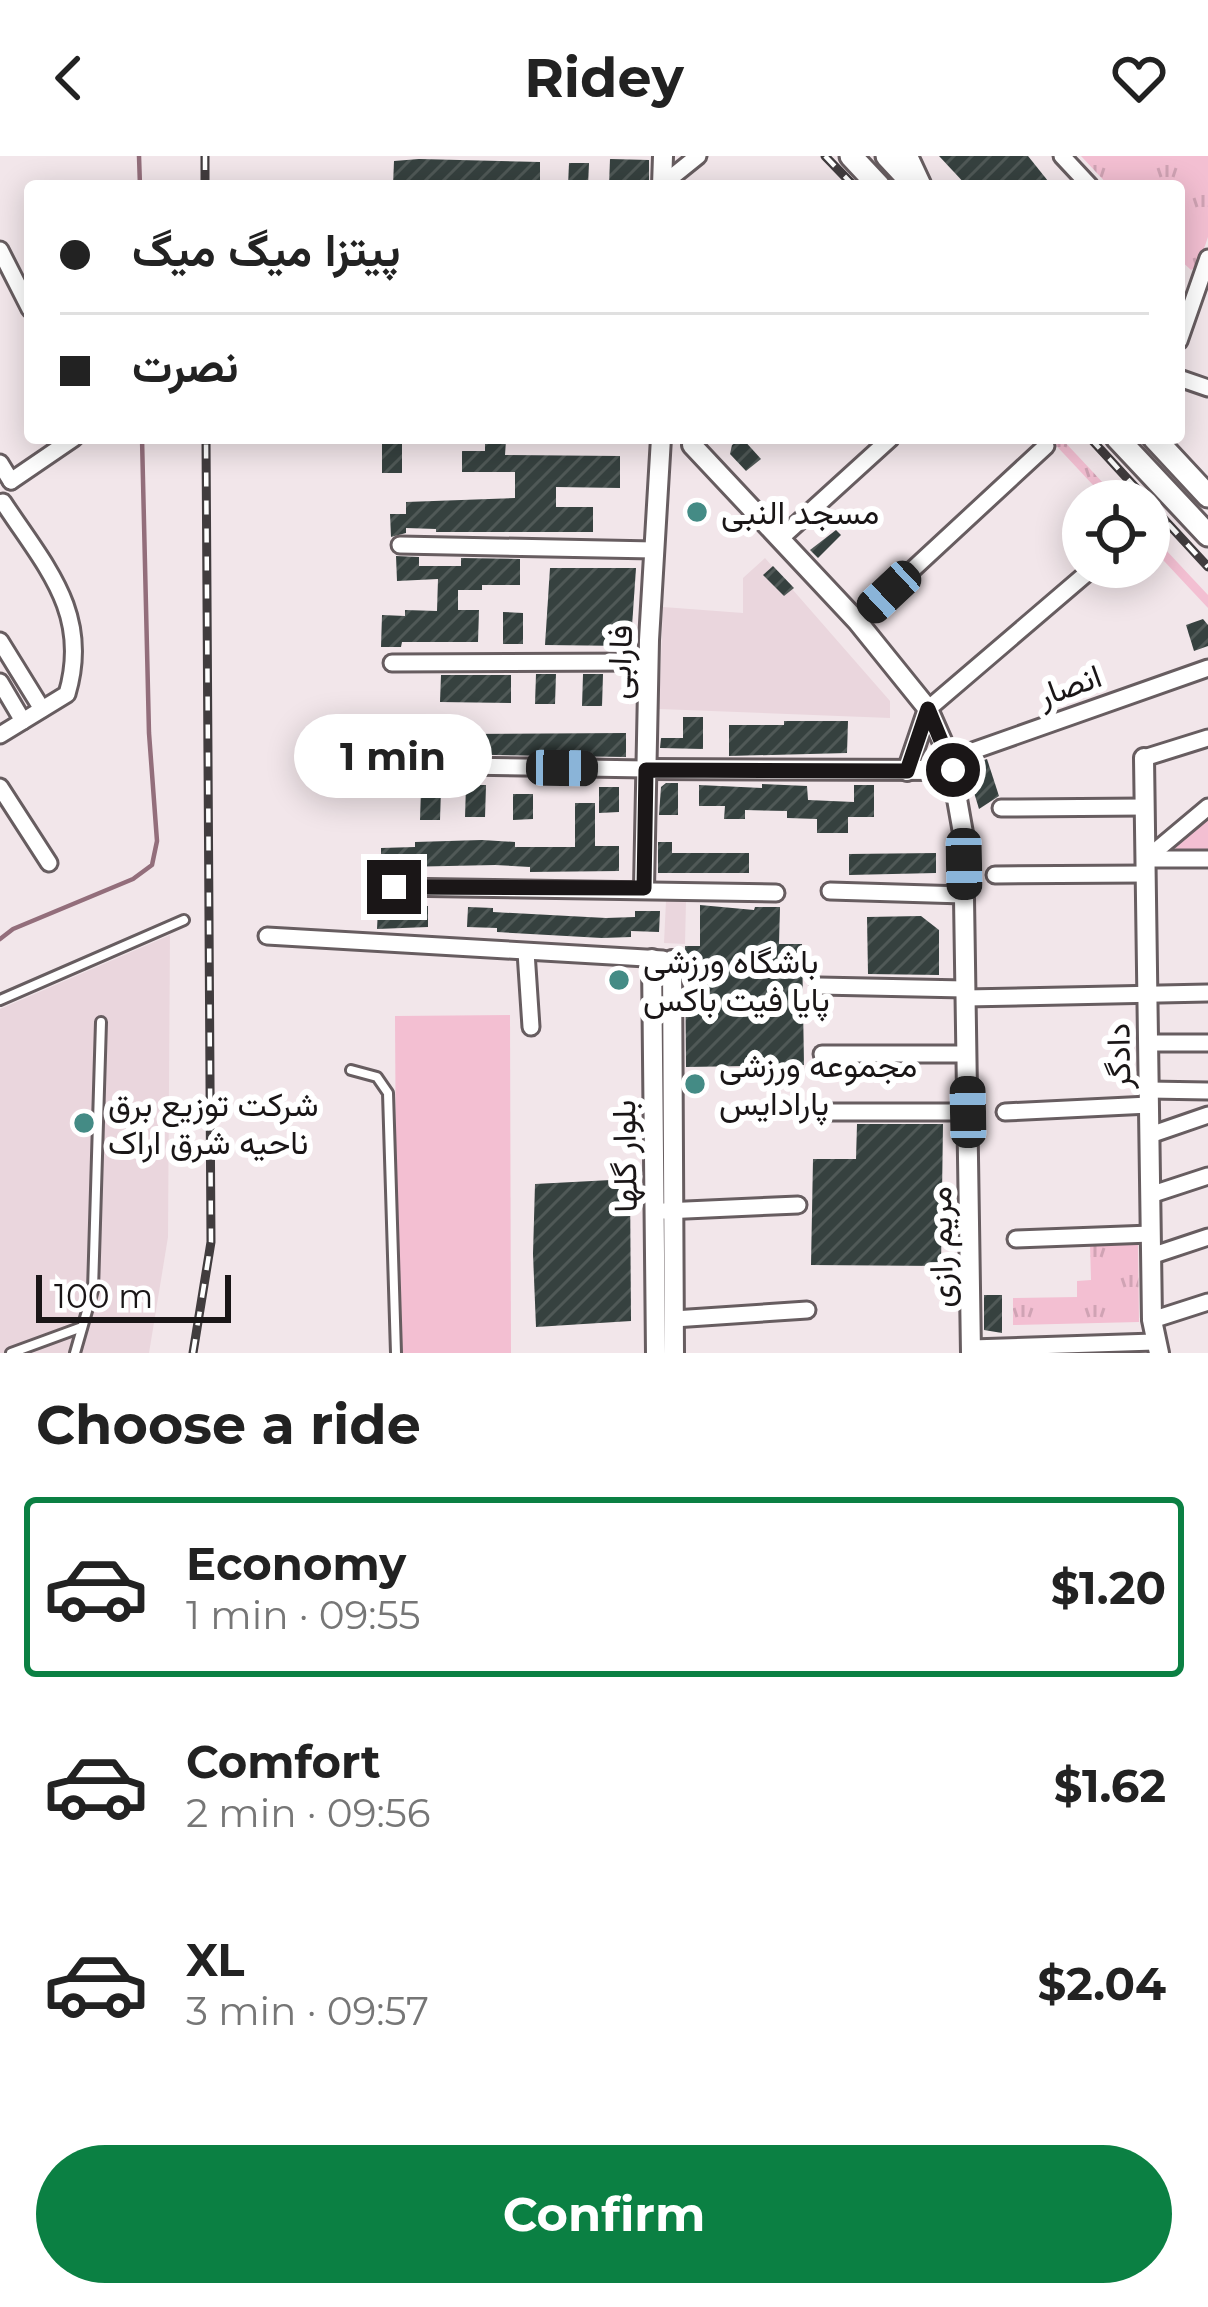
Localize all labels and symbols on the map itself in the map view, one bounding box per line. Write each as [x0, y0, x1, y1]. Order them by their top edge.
place label: مسجد النبی [721, 492, 879, 532]
marker: مسجد النبی [684, 499, 710, 525]
car [850, 554, 928, 630]
street label: فارابی [598, 624, 641, 700]
street label: انصار [1031, 655, 1107, 716]
callout: 1 min [295, 713, 493, 797]
route start [926, 743, 980, 797]
car [526, 749, 598, 787]
car [945, 828, 983, 900]
route end [367, 860, 421, 914]
place label: باشگاه ورزشی پایا فیت باکس [643, 941, 830, 1022]
marker: باشگاه ورزشی پایا فیت باکس [606, 967, 632, 993]
street label: دادگر [1097, 1023, 1140, 1090]
place label: مجموعه ورزشی پارادایس [719, 1045, 917, 1126]
marker: مجموعه ورزشی پارادایس [682, 1071, 708, 1097]
car [949, 1076, 987, 1148]
place label: شرکت توزیع برق ناحیه شرق اراک [108, 1084, 319, 1163]
street label: بلوار گلها [603, 1099, 646, 1213]
marker: شرکت توزیع برق ناحیه شرق اراک [71, 1110, 97, 1136]
street label: مریم رازی [919, 1186, 963, 1308]
scale bar [36, 1269, 231, 1322]

